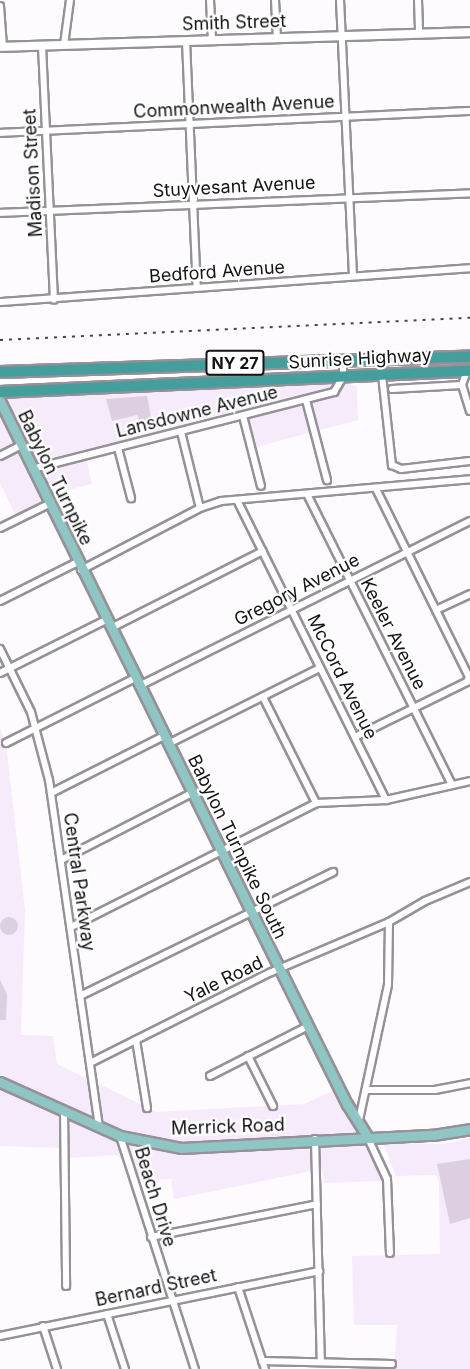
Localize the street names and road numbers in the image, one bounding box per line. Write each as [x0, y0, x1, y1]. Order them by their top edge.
street label: Smith Street [182, 10, 286, 36]
street label: Commonwealth Avenue [133, 91, 335, 123]
street label: Madison Street [19, 108, 47, 238]
street label: Stuyvesant Avenue [152, 172, 316, 202]
street label: Bedford Avenue [148, 256, 286, 288]
street label: Sunrise Highway [288, 344, 432, 374]
road number: NY 27 [205, 350, 265, 376]
street label: Lansdowne Avenue [114, 381, 280, 443]
street label: Babylon Turnpike [13, 407, 97, 549]
street label: Gregory Avenue [231, 549, 363, 631]
street label: Keeler Avenue [356, 575, 430, 693]
street label: McCord Avenue [302, 611, 382, 743]
street label: Babylon Turnpike South [183, 751, 291, 943]
street label: Central Parkway [59, 811, 99, 953]
street label: Yale Road [181, 952, 267, 1008]
street label: Merrick Road [171, 1114, 285, 1140]
street label: Beach Drive [130, 1144, 180, 1250]
street label: Bernard Street [93, 1265, 219, 1311]

